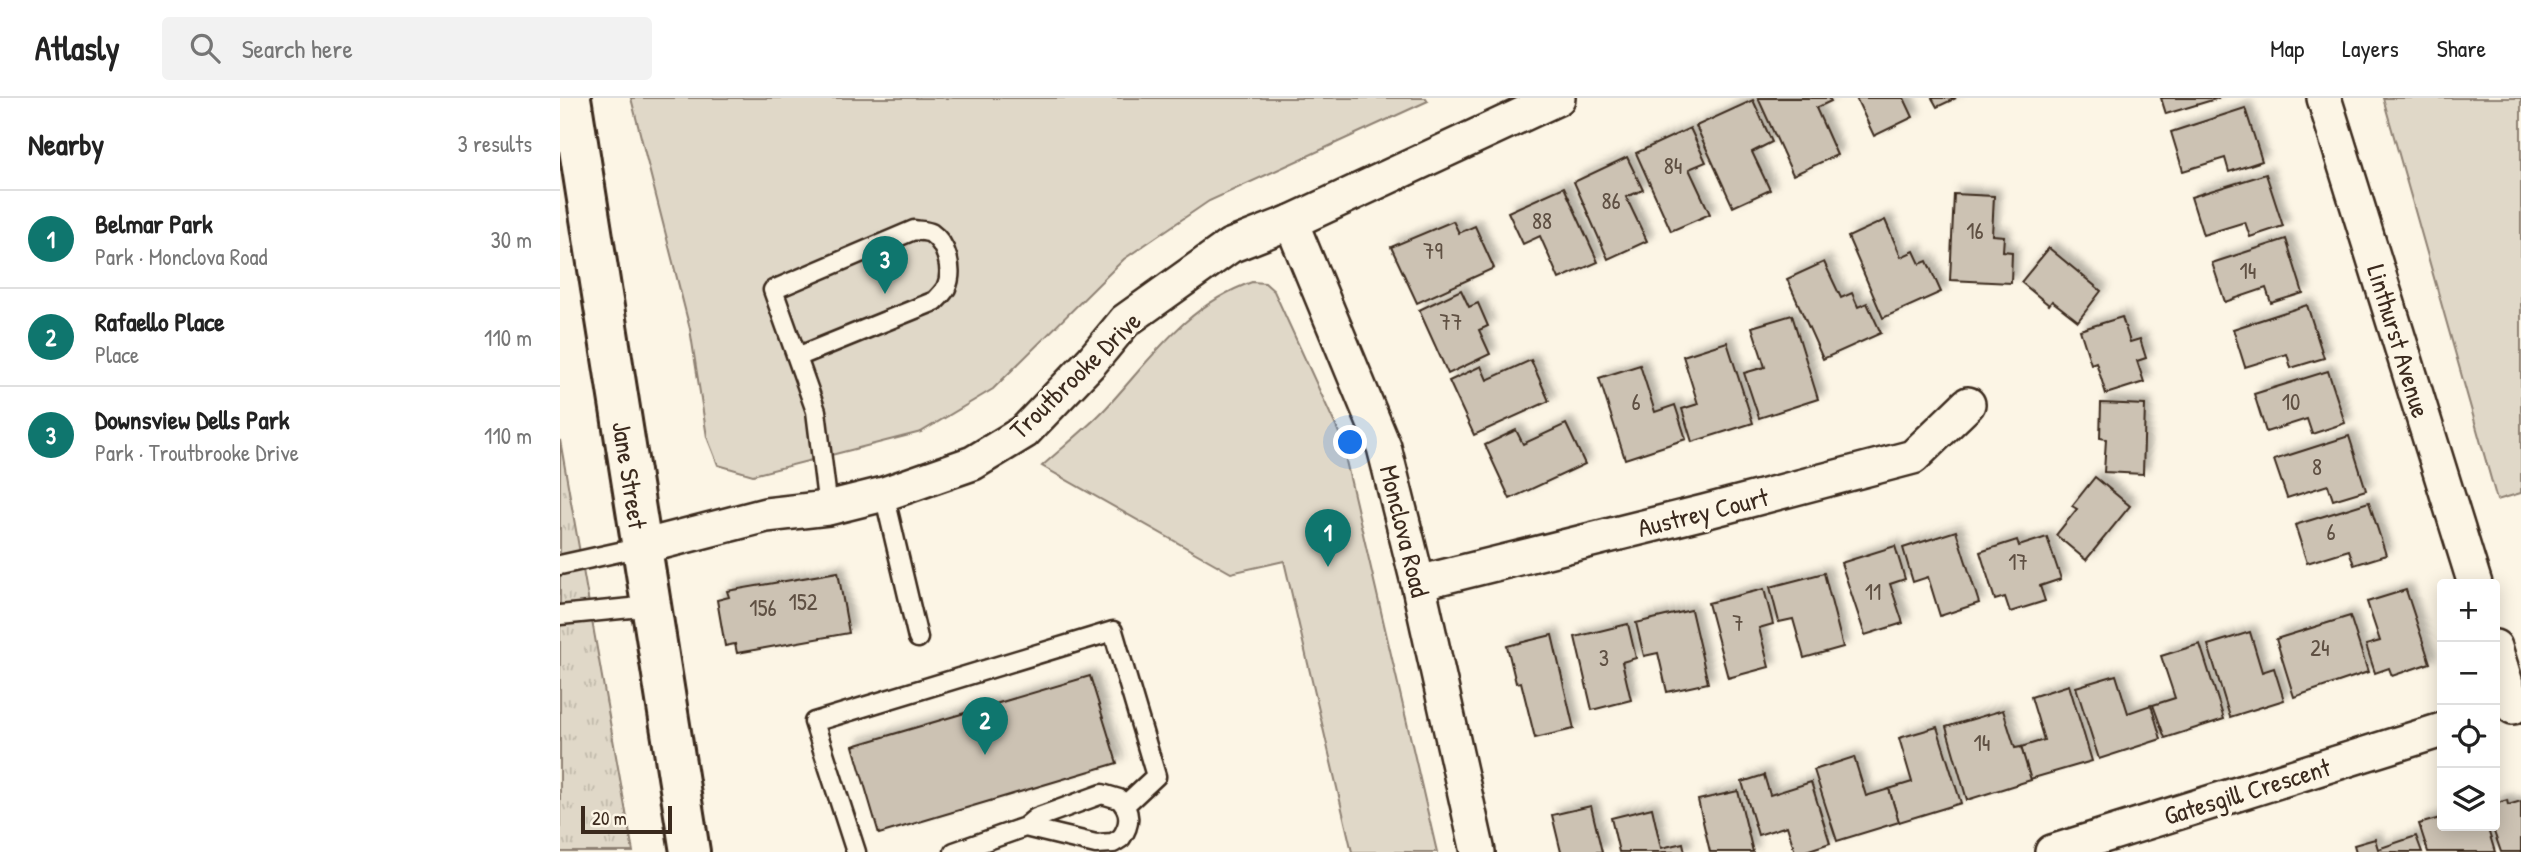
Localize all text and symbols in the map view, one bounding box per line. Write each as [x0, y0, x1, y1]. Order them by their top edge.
search box [162, 17, 652, 80]
text: Atlasly [35, 26, 120, 70]
icon: search [186, 29, 224, 67]
text: Search here [242, 31, 353, 66]
text: Map [2270, 32, 2304, 64]
text: Layers [2342, 32, 2399, 64]
text: Share [2437, 32, 2486, 64]
text: Nearby [28, 124, 104, 164]
text: 3 results [457, 128, 532, 159]
house number: 84 [1664, 150, 1682, 181]
house number: 86 [1601, 185, 1621, 216]
house number: 88 [1532, 205, 1552, 236]
text: Belmar Park [95, 206, 213, 241]
house number: 16 [1966, 215, 1984, 246]
text: 1 [47, 224, 55, 255]
text: 30 m [490, 224, 532, 255]
house number: 79 [1423, 235, 1443, 266]
pin: 3 [862, 236, 908, 294]
text: Park · Monclova Road [95, 241, 268, 272]
house number: 14 [2240, 255, 2256, 286]
street label: Linthurst Avenue [2359, 260, 2439, 422]
street label: Troutbrooke Drive [1002, 303, 1148, 447]
text: Rafaello Place [95, 304, 225, 339]
house number: 77 [1440, 306, 1462, 337]
text: 2 [46, 322, 56, 353]
text: 110 m [484, 322, 532, 353]
text: Place [95, 339, 139, 370]
house number: 6 [1631, 386, 1641, 417]
house number: 10 [2282, 386, 2300, 417]
text: Downsview Dells Park [95, 402, 290, 437]
street label: Jane Street [604, 419, 656, 532]
text: 3 [46, 420, 56, 451]
text: 110 m [484, 420, 532, 451]
your location [1333, 425, 1367, 459]
text: Park · Troutbrooke Drive [95, 437, 299, 468]
house number: 8 [2312, 451, 2322, 482]
street label: Monclova Road [1372, 462, 1438, 600]
street label: Austrey Court [1634, 479, 1773, 545]
pin: 1 [1305, 509, 1351, 567]
house number: 6 [2326, 516, 2336, 547]
house number: 17 [2008, 546, 2028, 577]
house number: 11 [1865, 576, 1881, 607]
map controls [2437, 579, 2500, 831]
button: + [2437, 579, 2500, 642]
house number: 152 [789, 586, 818, 617]
house number: 156 [749, 592, 777, 623]
house number: 7 [1732, 607, 1744, 638]
house number: 24 [2310, 632, 2330, 663]
house number: 3 [1599, 642, 1609, 673]
button: − [2437, 642, 2500, 705]
pin: 2 [962, 697, 1008, 755]
button: locate [2437, 705, 2500, 768]
house number: 14 [1974, 727, 1990, 758]
street label: Gatesgill Crescent [2159, 749, 2336, 833]
button: layers [2437, 768, 2500, 831]
scale bar [581, 803, 672, 835]
text: 20 m [592, 805, 627, 831]

